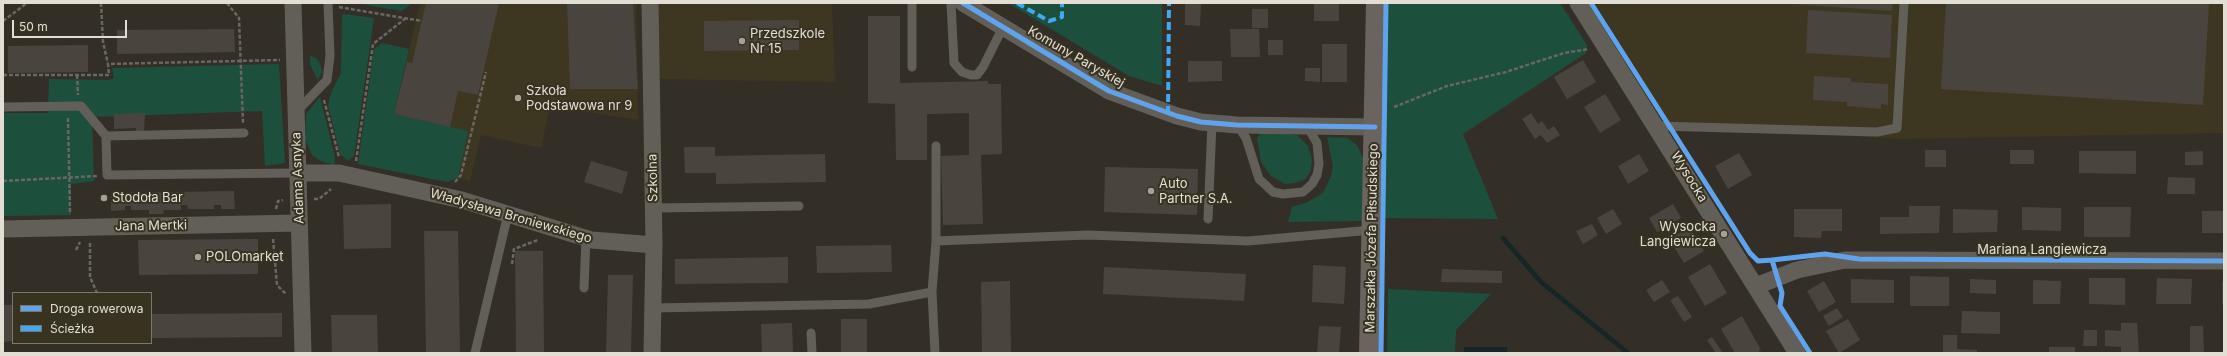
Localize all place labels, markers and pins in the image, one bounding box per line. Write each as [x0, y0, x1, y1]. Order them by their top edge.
place label: Przedszkole Nr 15 [750, 26, 825, 57]
marker: Przedszkole Nr 15 [737, 36, 747, 46]
place label: Szkoła Podstawowa nr 9 [526, 83, 632, 114]
marker: Szkoła Podstawowa nr 9 [513, 93, 523, 103]
place label: Auto Partner S.A. [1159, 176, 1233, 207]
marker: Auto Partner S.A. [1146, 186, 1156, 196]
place label: Stodoła Bar [112, 190, 183, 206]
marker: Stodoła Bar [99, 193, 109, 203]
place label: Wysocka Langiewicza [1640, 219, 1716, 250]
marker: Wysocka Langiewicza [1719, 229, 1729, 239]
place label: POLOmarket [206, 249, 284, 265]
marker: POLOmarket [193, 252, 203, 262]

